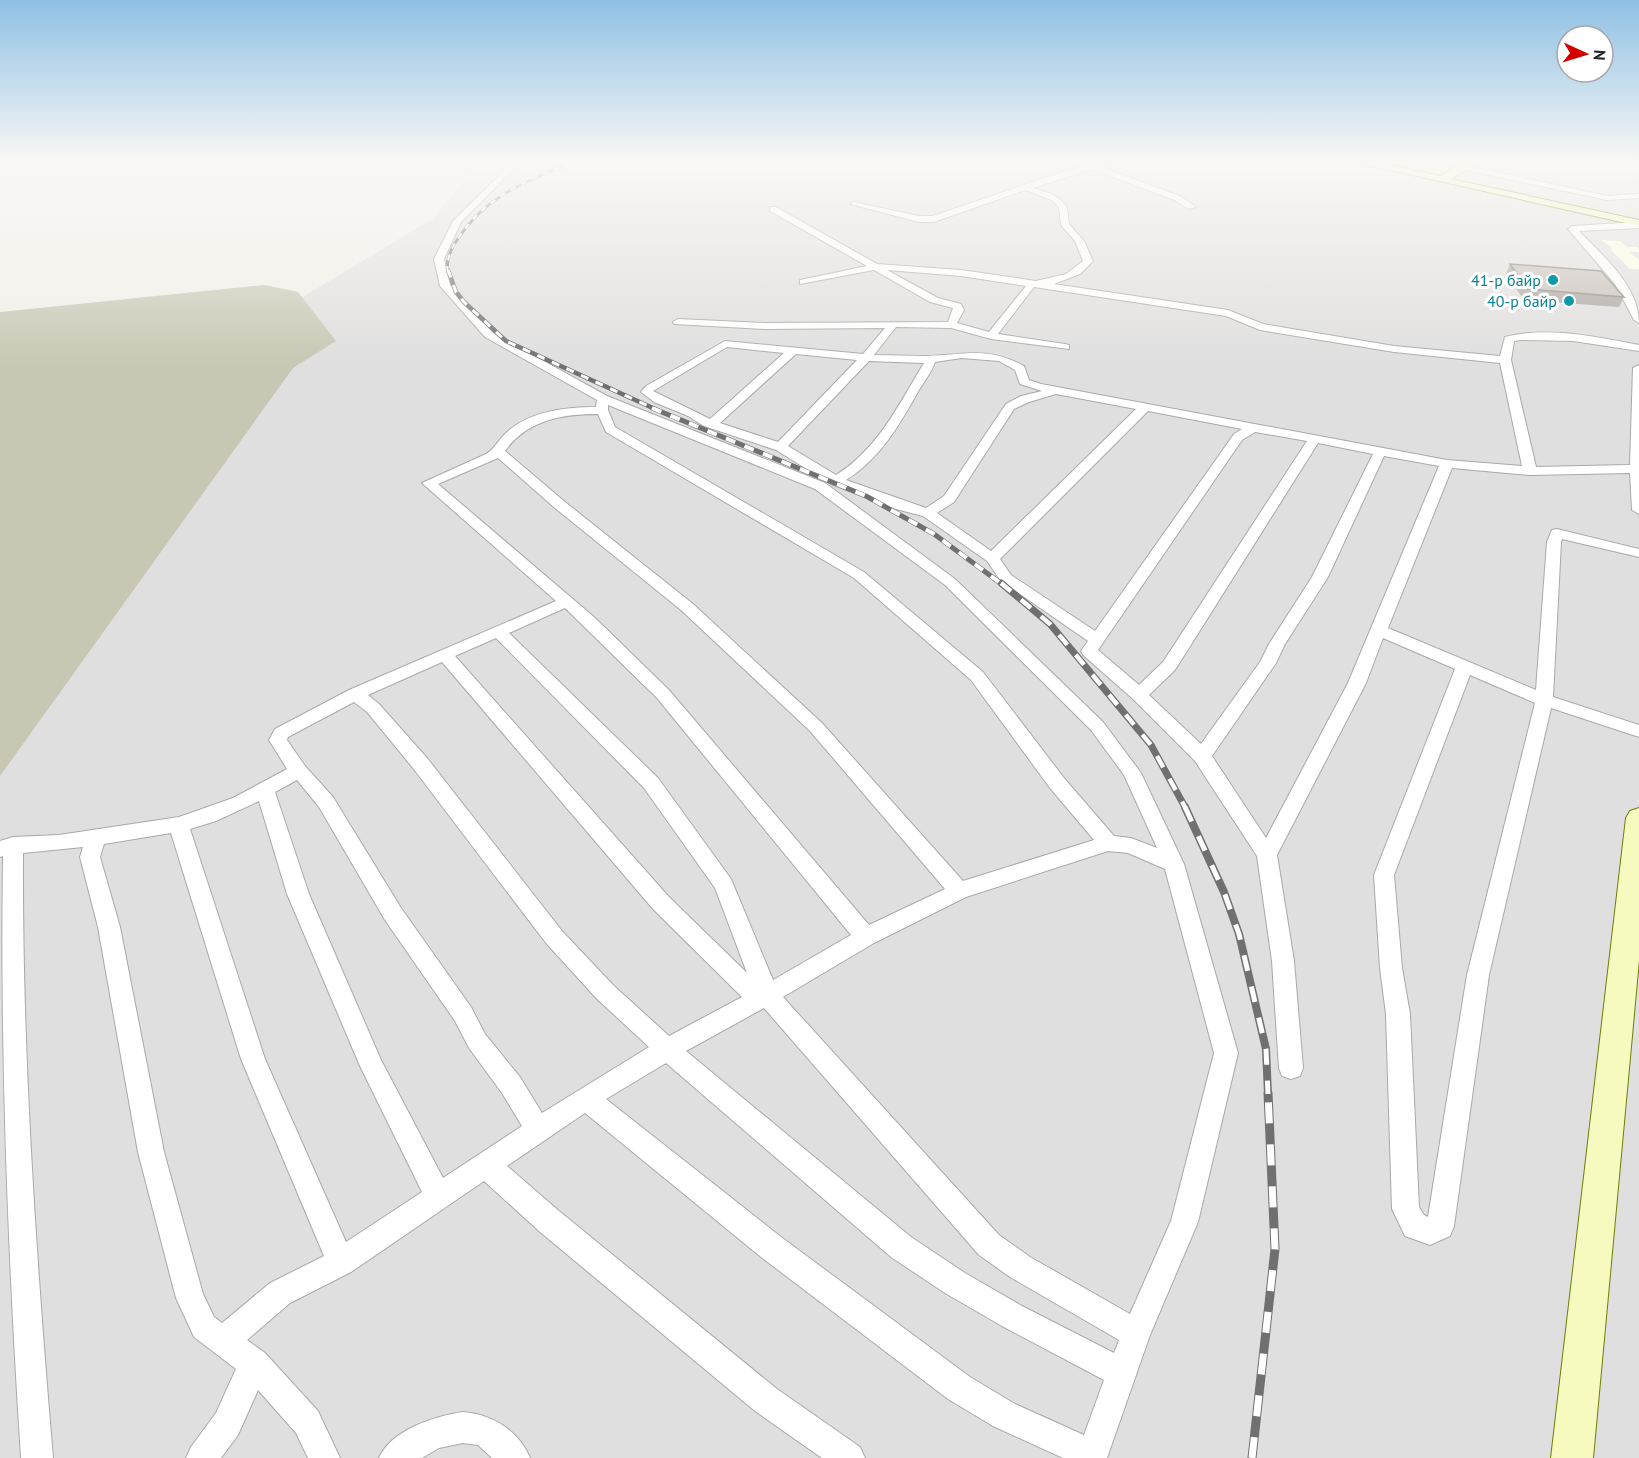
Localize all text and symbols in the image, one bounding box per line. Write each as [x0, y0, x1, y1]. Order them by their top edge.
north arrow [1555, 24, 1615, 84]
text: N [1590, 49, 1610, 61]
place label: 41-р байр [1471, 270, 1541, 290]
marker: 41-р байр [1546, 273, 1560, 287]
place label: 40-р байр [1487, 291, 1557, 311]
marker: 40-р байр [1562, 294, 1576, 308]

